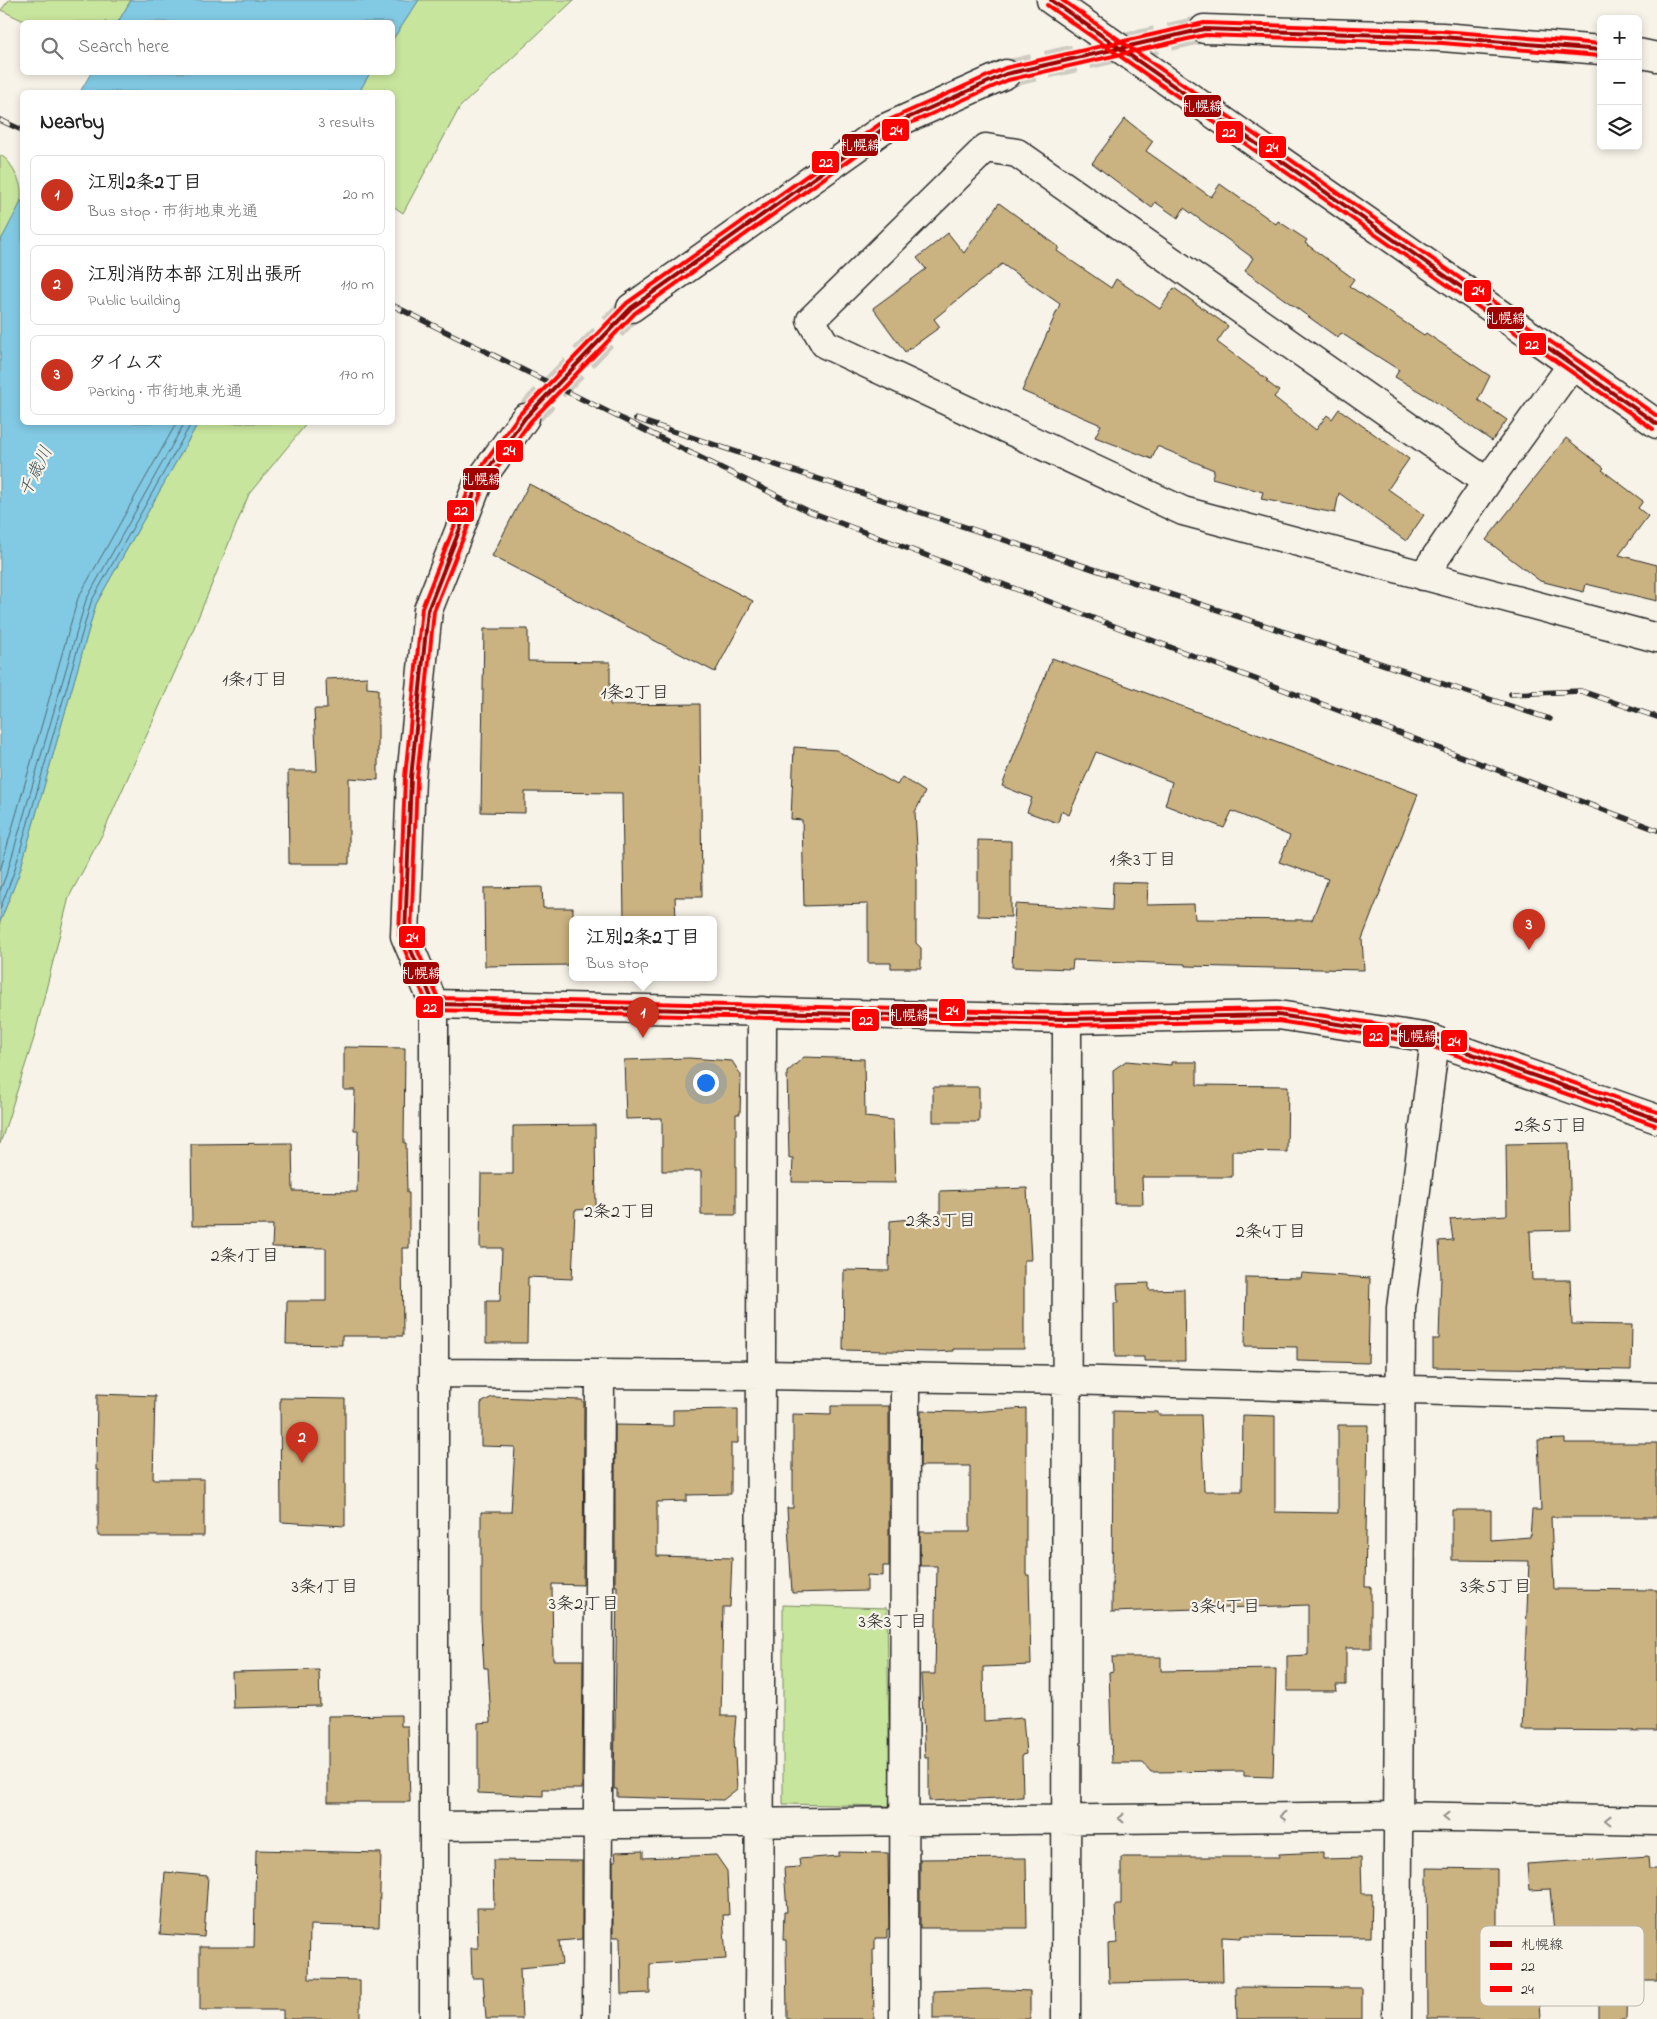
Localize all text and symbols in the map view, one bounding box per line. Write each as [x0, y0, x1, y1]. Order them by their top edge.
map controls [1597, 15, 1642, 150]
button: + [1597, 15, 1642, 60]
search box [20, 20, 395, 75]
icon: search [38, 34, 66, 62]
text: Search here [78, 34, 169, 61]
button: − [1597, 60, 1642, 105]
line badge: 札幌線 [1183, 94, 1222, 118]
text: 札幌線 [1181, 97, 1223, 118]
button: layers [1597, 105, 1642, 150]
text: Nearby [40, 108, 104, 138]
text: 3 results [319, 111, 375, 135]
line badge: 24 [881, 118, 910, 142]
line badge: 22 [1215, 120, 1244, 144]
text: 24 [889, 121, 903, 142]
text: 22 [1221, 123, 1236, 144]
line badge: 札幌線 [841, 133, 879, 157]
line badge: 24 [1258, 135, 1287, 159]
text: 札幌線 [839, 136, 881, 157]
text: 24 [1265, 138, 1279, 159]
line badge: 22 [811, 150, 840, 174]
text: 22 [818, 153, 833, 174]
text: 江別2条2丁目 [88, 170, 202, 197]
text: 1 [54, 183, 60, 207]
text: 20 m [343, 183, 374, 207]
text: Bus stop · 市街地東光通 [88, 200, 258, 224]
text: 江別消防本部 江別出張所 [88, 262, 302, 289]
text: 2 [53, 273, 61, 297]
text: 110 m [340, 273, 374, 297]
line badge: 24 [1463, 279, 1492, 303]
text: 24 [1471, 281, 1485, 302]
text: Public building [88, 289, 180, 313]
line badge: 札幌線 [1486, 306, 1525, 330]
text: 札幌線 [1484, 309, 1526, 330]
line badge: 22 [1518, 332, 1547, 356]
text: 22 [1524, 335, 1539, 356]
text: タイムズ [88, 350, 162, 377]
text: 3 [54, 363, 60, 387]
text: 170 m [339, 363, 374, 387]
text: Parking · 市街地東光通 [88, 380, 242, 404]
line badge: 24 [495, 439, 524, 463]
text: 24 [502, 441, 516, 462]
water label: 千歳川 [13, 442, 61, 502]
line badge: 札幌線 [462, 467, 500, 491]
text: 札幌線 [460, 470, 502, 491]
line badge: 22 [446, 499, 475, 523]
text: 22 [453, 501, 468, 522]
district label: 1条1丁目 [222, 668, 288, 694]
district label: 1条2丁目 [601, 681, 669, 707]
district label: 1条3丁目 [1109, 848, 1177, 874]
pin: 3 [1513, 909, 1545, 950]
popup [569, 916, 717, 981]
line badge: 24 [398, 925, 426, 949]
text: 江別2条2丁目 [586, 925, 700, 952]
text: 24 [405, 928, 419, 949]
text: Bus stop [586, 952, 649, 976]
line badge: 札幌線 [402, 961, 440, 985]
text: 札幌線 [400, 964, 442, 985]
line badge: 22 [415, 995, 444, 1019]
pin: 1 [627, 997, 659, 1038]
text: 22 [422, 998, 437, 1019]
line badge: 24 [938, 998, 966, 1022]
text: 24 [945, 1001, 959, 1022]
line badge: 札幌線 [890, 1003, 928, 1027]
text: 札幌線 [888, 1006, 930, 1027]
line badge: 22 [851, 1008, 880, 1032]
text: 22 [858, 1011, 873, 1032]
line badge: 22 [1362, 1024, 1390, 1048]
line badge: 札幌線 [1398, 1024, 1436, 1048]
text: 22 [1368, 1027, 1383, 1048]
text: 札幌線 [1396, 1027, 1438, 1048]
line badge: 24 [1440, 1029, 1468, 1053]
text: 24 [1447, 1032, 1461, 1053]
your location [693, 1070, 719, 1096]
district label: 2条5丁目 [1514, 1114, 1588, 1140]
district label: 2条2丁目 [584, 1200, 656, 1226]
district label: 2条3丁目 [906, 1209, 976, 1235]
district label: 2条4丁目 [1236, 1220, 1306, 1246]
district label: 2条1丁目 [211, 1244, 279, 1270]
pin: 2 [286, 1422, 318, 1463]
district label: 3条1丁目 [291, 1575, 359, 1601]
district label: 3条5丁目 [1460, 1575, 1532, 1601]
district label: 3条2丁目 [549, 1592, 619, 1618]
district label: 3条4丁目 [1192, 1595, 1260, 1621]
district label: 3条3丁目 [859, 1610, 927, 1636]
one-way arrow [1279, 1811, 1287, 1822]
one-way arrow [1442, 1812, 1450, 1822]
one-way arrow [1117, 1813, 1124, 1823]
one-way arrow [1604, 1815, 1612, 1826]
legend [1480, 1926, 1644, 2006]
text: 札幌線 [1521, 1935, 1563, 1956]
text: 22 [1521, 1957, 1535, 1978]
text: 24 [1521, 1980, 1534, 2001]

